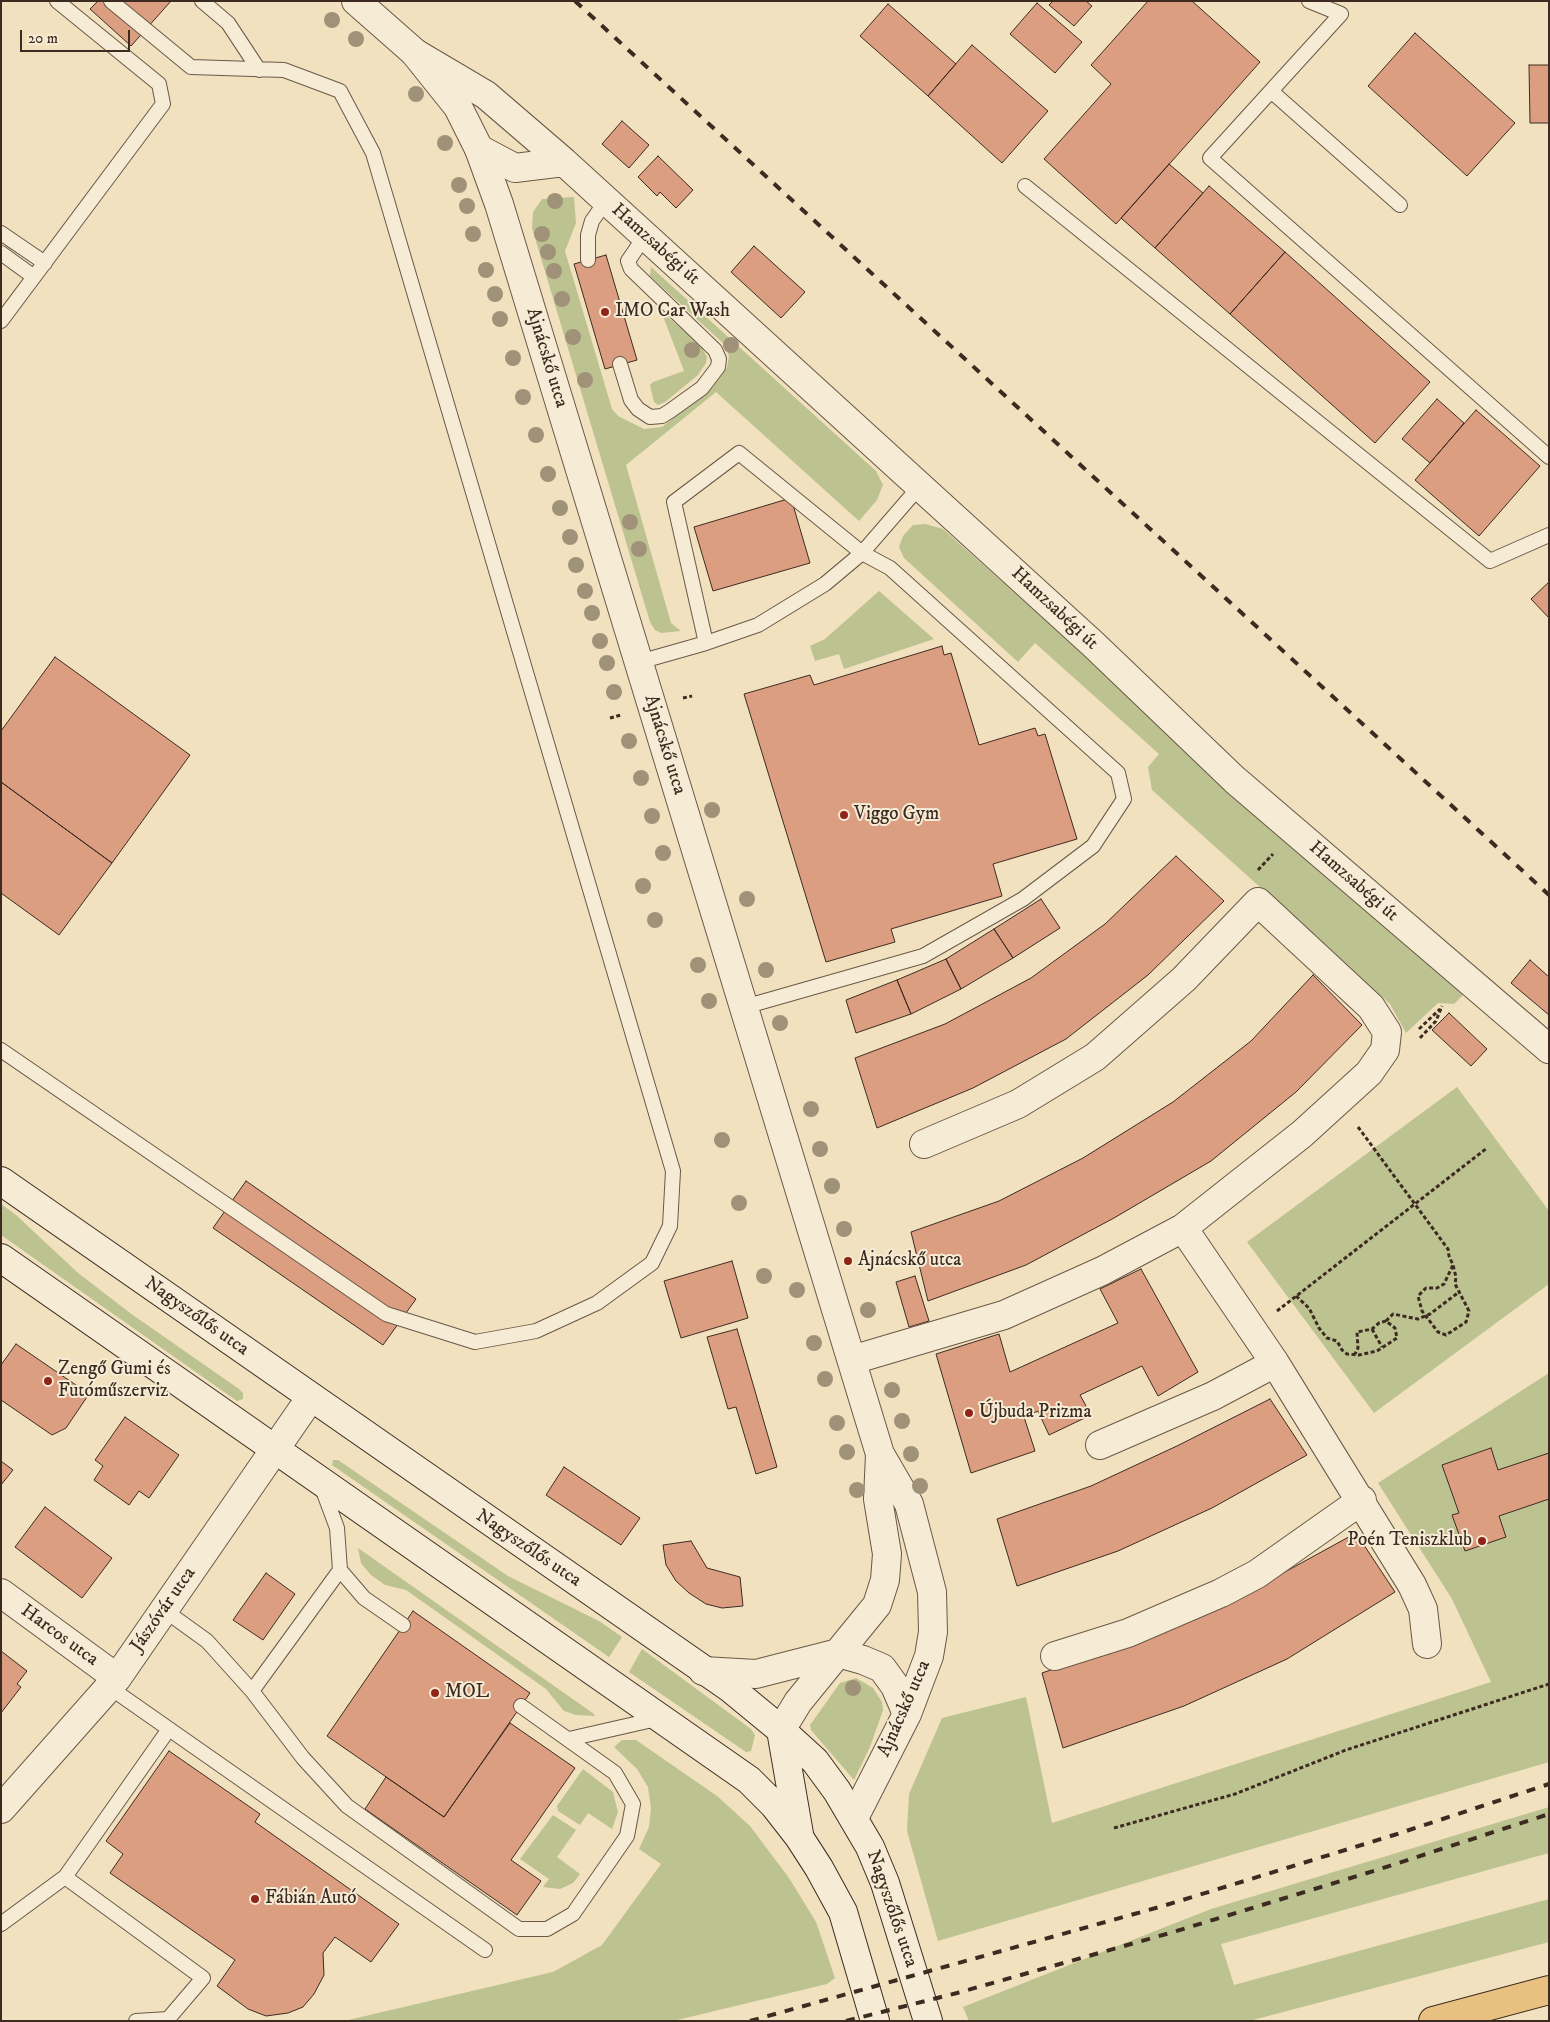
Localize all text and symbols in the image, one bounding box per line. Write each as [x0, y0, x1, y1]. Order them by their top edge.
scale bar [22, 20, 132, 52]
text: 20 m [28, 29, 58, 48]
street label: Hamzsabégi út [606, 199, 704, 291]
place label: IMO Car Wash [615, 301, 730, 323]
street label: Ajnácskő utca [520, 305, 572, 411]
marker: IMO Car Wash [599, 306, 611, 318]
street label: Hamzsabégi út [1006, 563, 1102, 655]
street label: Ajnácskő utca [638, 692, 690, 798]
place label: Viggo Gym [854, 804, 939, 826]
marker: Viggo Gym [838, 809, 850, 821]
street label: Hamzsabégi út [1304, 837, 1402, 927]
place label: Ajnácskő utca [858, 1250, 961, 1272]
marker: Ajnácskő utca [842, 1255, 854, 1267]
street label: Nagyszőlős utca [139, 1273, 253, 1361]
place label: Zengő Gumi és Futóműszerviz [58, 1359, 170, 1403]
marker: Zengő Gumi és Futóműszerviz [42, 1375, 54, 1387]
place label: Újbuda Prizma [979, 1402, 1091, 1424]
marker: Újbuda Prizma [963, 1407, 975, 1419]
street label: Nagyszőlős utca [471, 1505, 585, 1593]
place label: Poén Teniszklub [1347, 1530, 1472, 1552]
marker: Poén Teniszklub [1476, 1535, 1488, 1547]
street label: Jászóvár utca [127, 1563, 201, 1657]
street label: Harcos utca [16, 1600, 102, 1672]
street label: Ajnácskő utca [874, 1657, 936, 1761]
place label: MOL [445, 1682, 489, 1704]
marker: MOL [429, 1687, 441, 1699]
street label: Nagyszőlős utca [860, 1847, 922, 1971]
place label: Fábián Autó [265, 1888, 357, 1910]
marker: Fábián Autó [249, 1893, 261, 1905]

